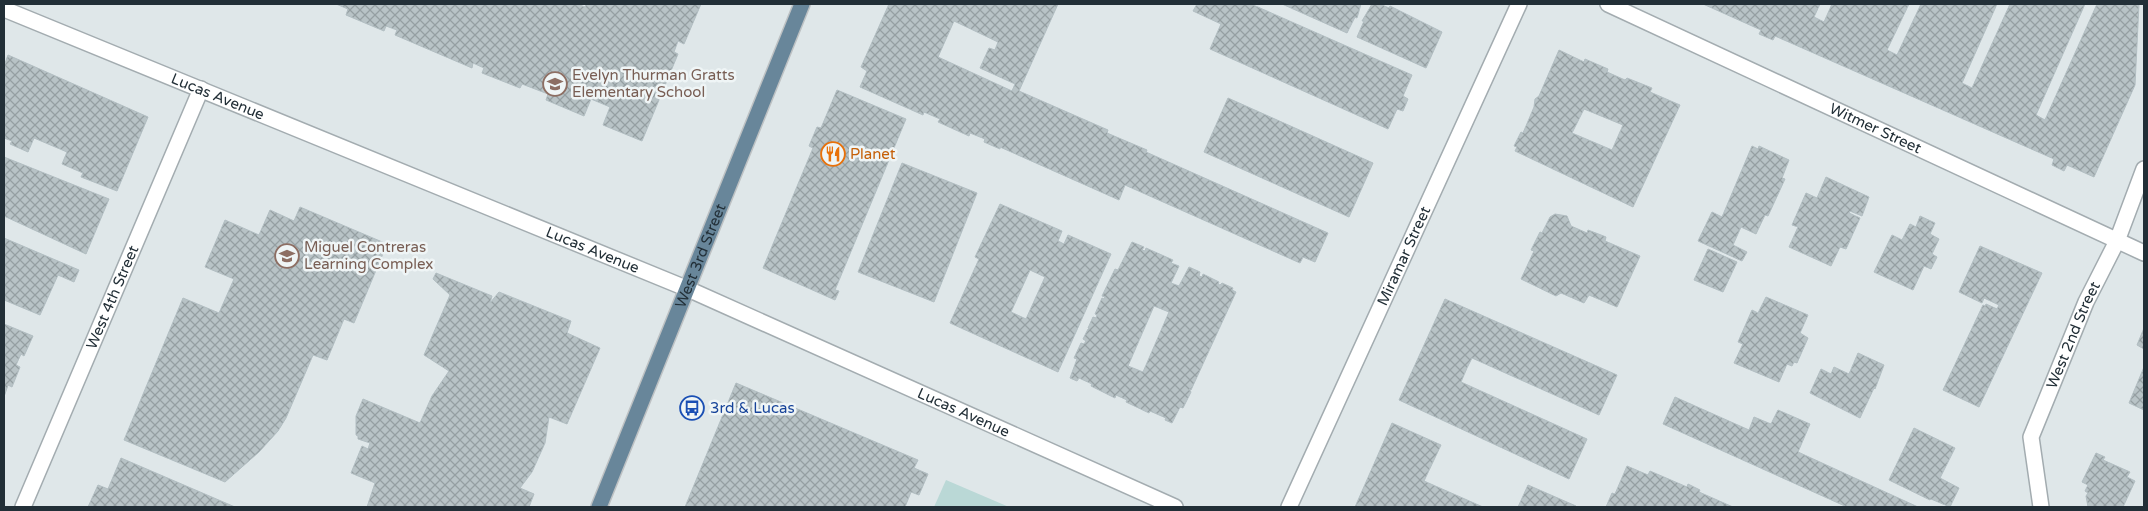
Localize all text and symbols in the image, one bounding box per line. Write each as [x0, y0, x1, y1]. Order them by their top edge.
place label: Evelyn Thurman Gratts Elementary School [572, 66, 735, 101]
street label: Lucas Avenue [169, 69, 267, 124]
school or university icon: Evelyn Thurman Gratts Elementary School [542, 71, 568, 97]
street label: Witmer Street [1827, 99, 1925, 157]
restaurant icon: Planet [820, 141, 846, 167]
place label: Planet [850, 145, 896, 163]
street label: West 3rd Street [671, 201, 730, 311]
street label: Miramar Street [1373, 203, 1434, 308]
street label: Lucas Avenue [543, 223, 642, 277]
place label: Miguel Contreras Learning Complex [304, 238, 433, 273]
street label: West 4th Street [82, 242, 142, 352]
school or university icon: Miguel Contreras Learning Complex [274, 243, 300, 269]
street label: West 2nd Street [2043, 278, 2104, 391]
street label: Lucas Avenue [915, 384, 1012, 441]
bus stop icon: 3rd & Lucas [679, 395, 705, 421]
place label: 3rd & Lucas [710, 399, 795, 417]

